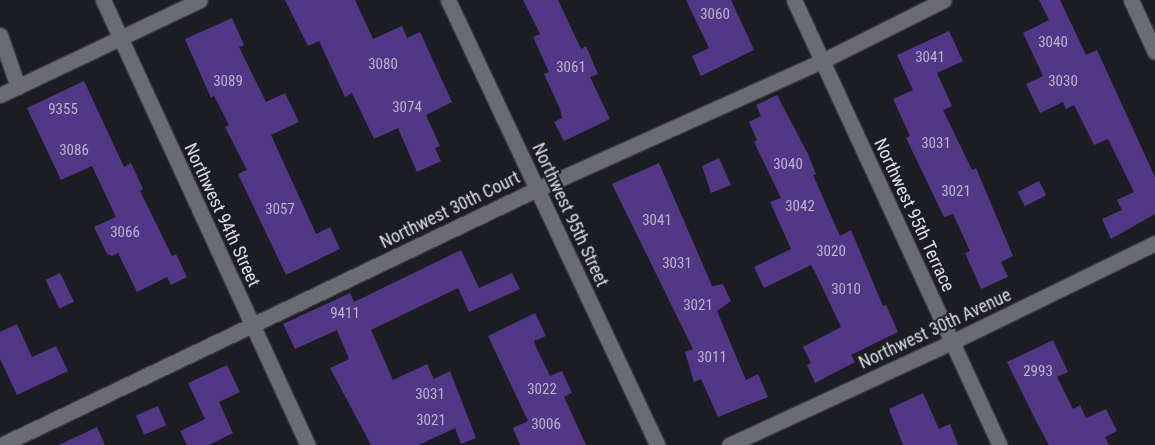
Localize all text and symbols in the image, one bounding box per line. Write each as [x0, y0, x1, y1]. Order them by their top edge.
house number: 3060 [700, 6, 730, 24]
house number: 3040 [1038, 34, 1068, 52]
house number: 3041 [915, 49, 945, 67]
house number: 3080 [368, 56, 398, 74]
house number: 3061 [556, 59, 586, 77]
house number: 3089 [213, 73, 243, 91]
house number: 3030 [1048, 73, 1078, 91]
house number: 3074 [392, 99, 422, 117]
house number: 9355 [48, 101, 78, 119]
street label: Northwest 95th Terrace [869, 135, 959, 295]
house number: 3031 [921, 135, 951, 153]
street label: Northwest 94th Street [179, 140, 265, 290]
street label: Northwest 95th Street [527, 140, 613, 290]
house number: 3086 [59, 142, 89, 160]
house number: 3040 [773, 156, 803, 174]
street label: Northwest 30th Court [376, 167, 524, 253]
house number: 3021 [941, 183, 971, 201]
house number: 3042 [785, 198, 815, 216]
house number: 3057 [265, 201, 295, 219]
house number: 3041 [642, 212, 672, 230]
house number: 3066 [110, 224, 140, 242]
house number: 3020 [816, 243, 846, 261]
house number: 3031 [662, 255, 692, 273]
house number: 3010 [831, 281, 861, 299]
street label: Northwest 30th Avenue [855, 284, 1015, 374]
house number: 3021 [683, 297, 713, 315]
house number: 9411 [330, 305, 360, 323]
house number: 3011 [697, 349, 727, 367]
house number: 2993 [1023, 363, 1053, 381]
house number: 3022 [527, 381, 557, 399]
house number: 3031 [415, 386, 445, 404]
house number: 3021 [416, 412, 446, 430]
house number: 3006 [531, 416, 561, 434]

